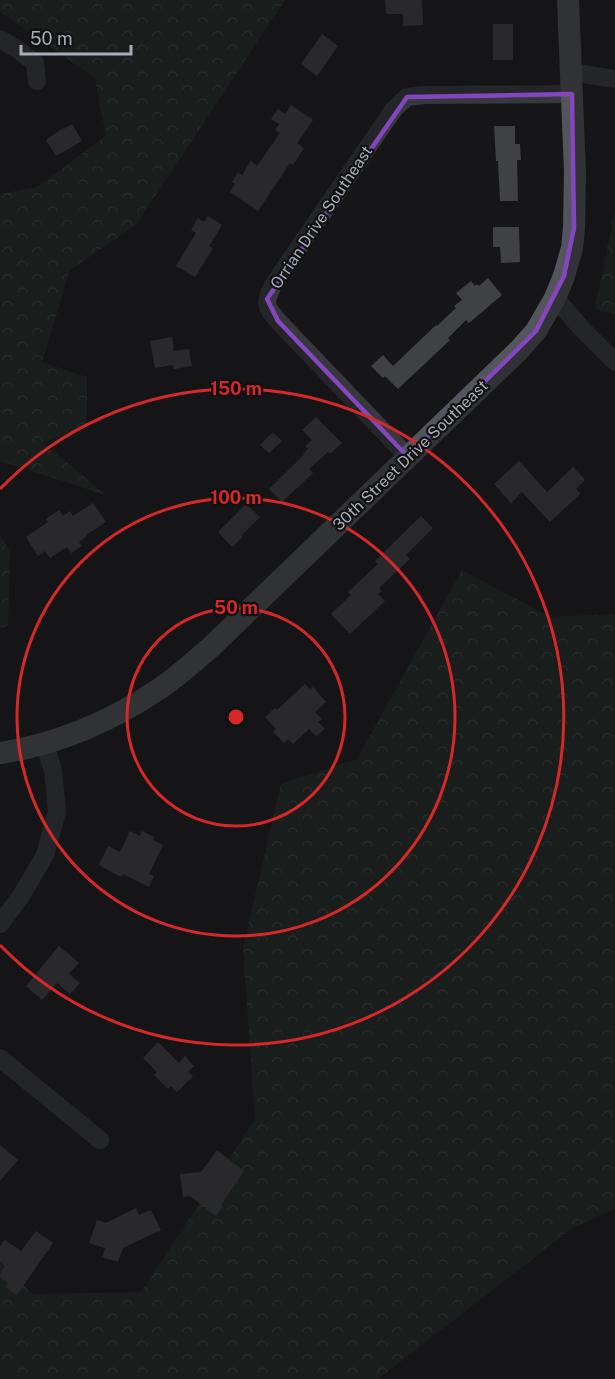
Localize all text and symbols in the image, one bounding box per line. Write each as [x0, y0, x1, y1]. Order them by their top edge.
scale bar [21, 18, 130, 56]
text: 50 m [30, 28, 73, 49]
street label: Orrian Drive Southeast [266, 142, 376, 292]
street label: 30th Street Drive Southeast [329, 376, 492, 534]
text: 150 m [210, 378, 262, 399]
text: 100 m [210, 487, 262, 508]
text: 50 m [214, 597, 258, 618]
centre of rings [226, 707, 246, 727]

